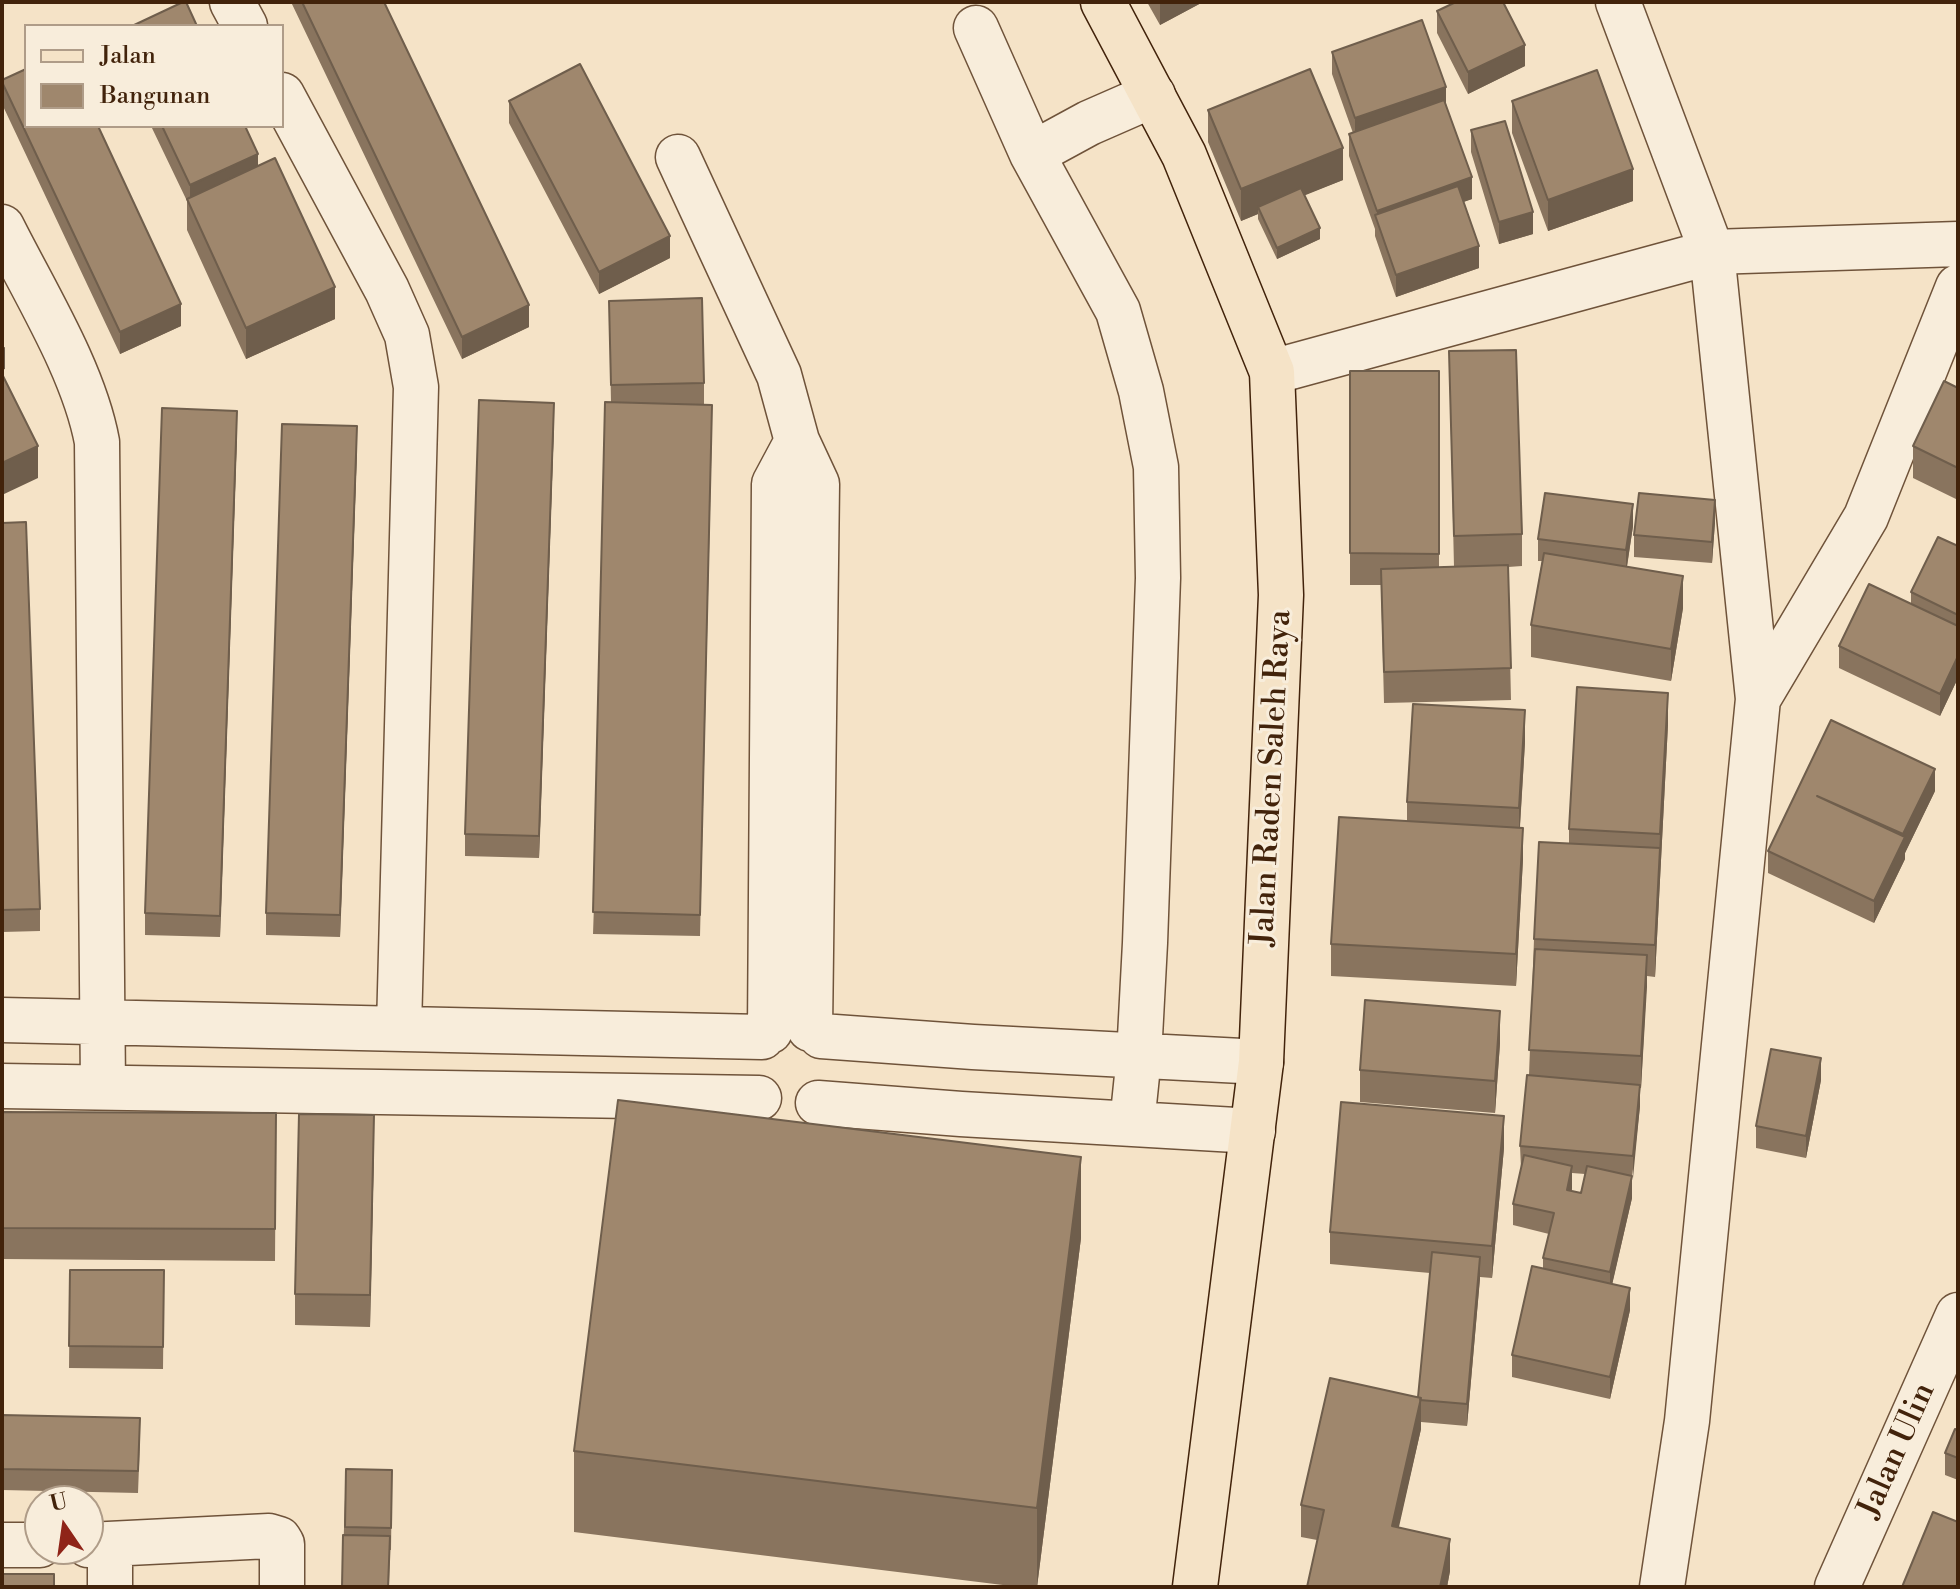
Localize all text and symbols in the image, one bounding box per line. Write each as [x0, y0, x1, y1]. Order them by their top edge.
legend [24, 24, 284, 128]
text: Jalan [100, 41, 156, 71]
text: Bangunan [100, 81, 210, 111]
street label: Jalan Raden Saleh Raya [1245, 609, 1301, 947]
street label: Jalan Ulin [1851, 1378, 1945, 1524]
north arrow [24, 1485, 104, 1565]
text: U [48, 1488, 70, 1518]

